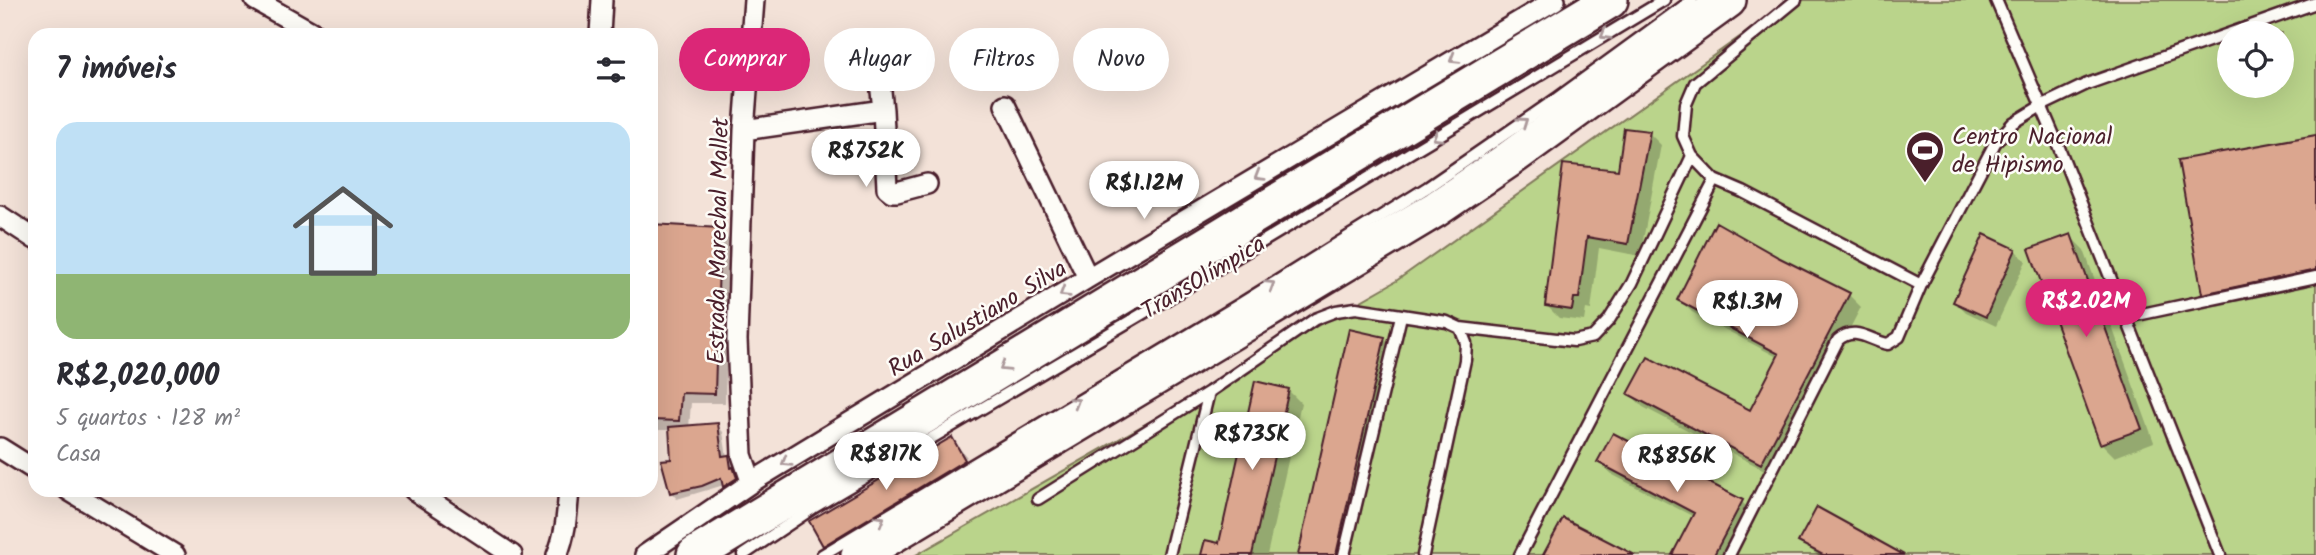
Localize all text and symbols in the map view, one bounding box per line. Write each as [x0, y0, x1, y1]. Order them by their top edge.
map controls [2217, 21, 2294, 98]
button: locate [2217, 21, 2294, 98]
one-way arrow [1600, 27, 1613, 40]
chip: Comprar [679, 28, 810, 91]
chip: Alugar [824, 28, 935, 91]
chip: Filtros [949, 28, 1059, 91]
chip: Novo [1073, 28, 1169, 91]
text: 7 imóveis [56, 46, 177, 94]
icon: filters [592, 51, 630, 89]
one-way arrow [1449, 51, 1462, 64]
street label: Estrada Marechal Mallet [698, 117, 741, 365]
one-way arrow [1515, 118, 1528, 130]
place label: Centro Nacional de Hipismo [1952, 118, 2113, 185]
one-way arrow [1431, 129, 1444, 142]
sports icon: Centro Nacional de Hipismo [1904, 129, 1946, 184]
pin: R$752K [809, 130, 923, 189]
text: R$752K [827, 134, 905, 170]
pin: R$1.12M [1079, 162, 1209, 221]
text: R$1.12M [1105, 166, 1183, 202]
one-way arrow [1253, 167, 1266, 180]
icon: home [280, 168, 406, 294]
street label: TransOlímpica [1134, 226, 1274, 331]
street label: Rua Salustiano Silva [881, 250, 1075, 388]
pin: R$1.3M [1690, 280, 1804, 340]
pin: R$2.02M [2021, 280, 2151, 339]
one-way arrow [1263, 281, 1276, 294]
text: R$2.02M [2042, 284, 2130, 320]
one-way arrow [1059, 285, 1072, 298]
text: R$1.3M [1712, 285, 1782, 321]
text: R$2,020,000 [56, 353, 219, 401]
one-way arrow [998, 359, 1011, 372]
one-way arrow [1067, 397, 1080, 410]
text: 5 quartos · 128 m² [56, 401, 240, 437]
pin: R$735K [1195, 412, 1309, 472]
text: R$735K [1214, 417, 1290, 453]
pin: R$817K [829, 433, 943, 492]
pin: R$856K [1620, 434, 1734, 494]
text: Casa [56, 437, 101, 473]
text: R$817K [850, 437, 922, 473]
text: R$856K [1638, 439, 1716, 475]
one-way arrow [780, 454, 793, 467]
one-way arrow [873, 515, 886, 528]

